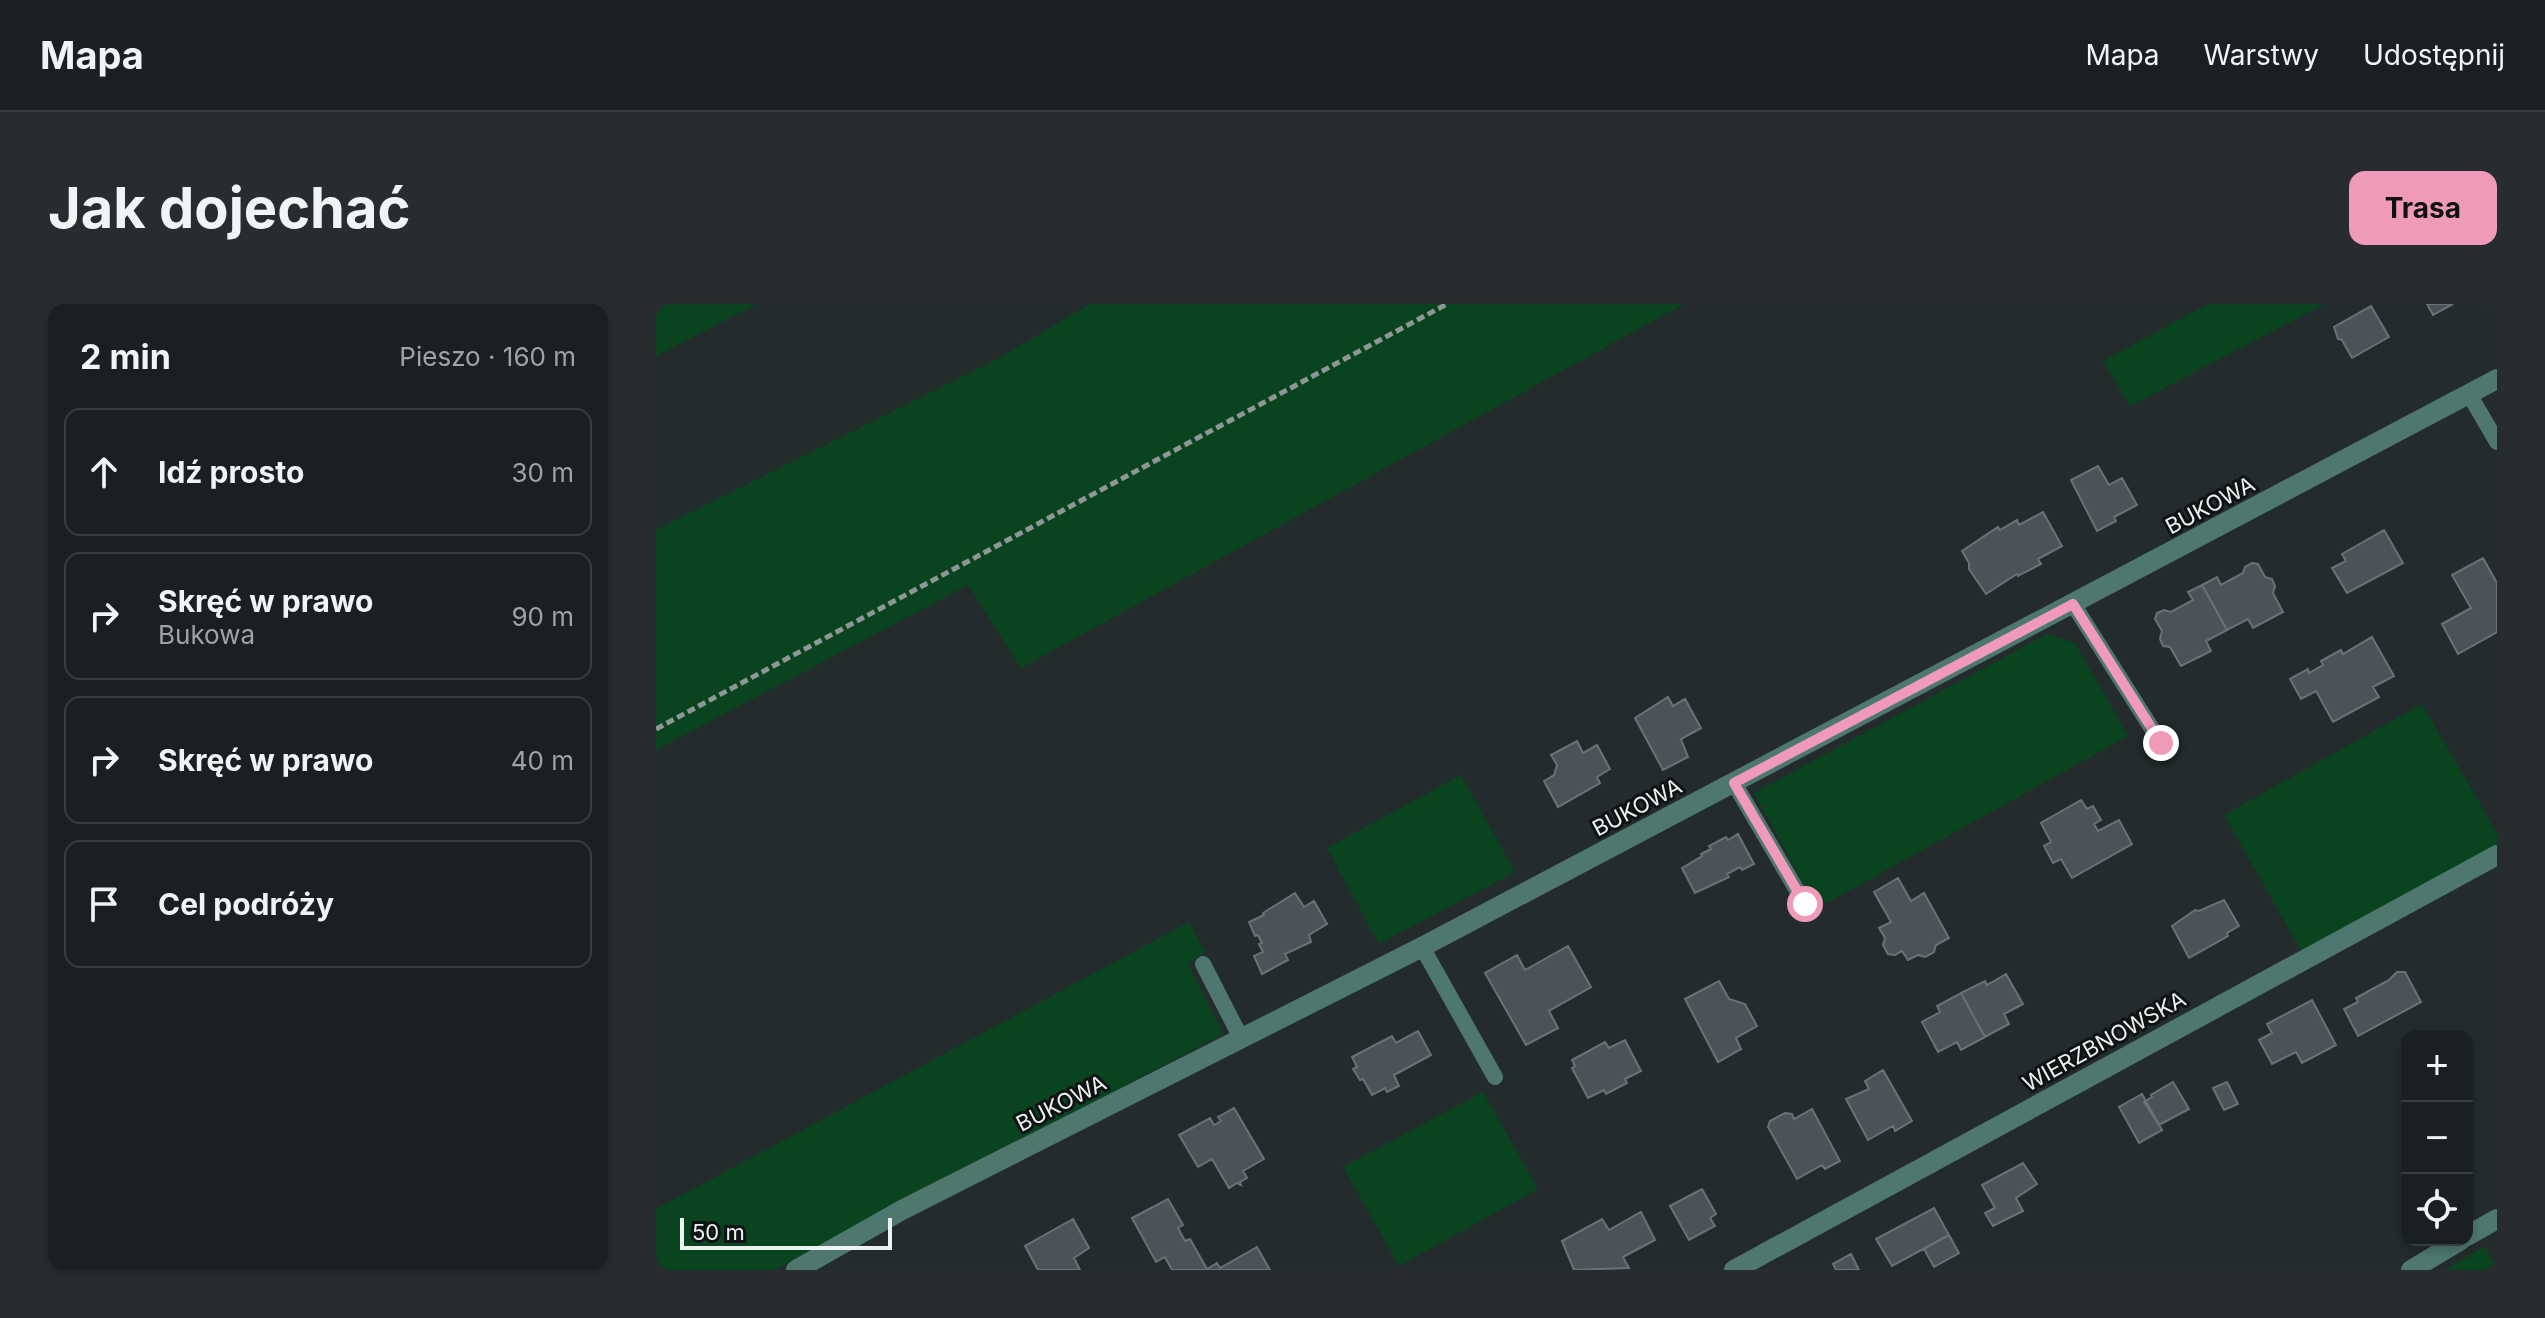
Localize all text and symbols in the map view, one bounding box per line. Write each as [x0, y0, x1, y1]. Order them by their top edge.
text: Mapa [40, 32, 144, 78]
text: Mapa [2085, 38, 2160, 72]
text: Warstwy [2204, 38, 2319, 72]
text: Udostępnij [2363, 38, 2505, 72]
button: Trasa [2349, 171, 2497, 245]
text: Jak dojechać [48, 174, 410, 242]
text: 2 min [80, 336, 171, 377]
text: Pieszo · 160 m [399, 341, 576, 372]
icon: ahead [82, 450, 126, 494]
text: Idź prosto [158, 454, 304, 490]
text: 30 m [511, 457, 574, 488]
street label: BUKOWA [2161, 471, 2259, 539]
text: Skręć w prawo [158, 583, 373, 619]
icon: right [82, 594, 126, 638]
text: 90 m [511, 601, 574, 632]
text: Bukowa [158, 619, 255, 650]
route end [2143, 725, 2179, 761]
icon: right [82, 738, 126, 782]
text: Skręć w prawo [158, 742, 373, 778]
text: 40 m [511, 745, 574, 776]
street label: BUKOWA [1588, 773, 1686, 841]
icon: arrive [82, 882, 126, 926]
text: Cel podróży [158, 886, 334, 922]
route start [1787, 886, 1823, 922]
street label: WIERZBNOWSKA [2018, 985, 2190, 1097]
map controls [2401, 1030, 2473, 1246]
button: + [2401, 1030, 2473, 1102]
street label: BUKOWA [1012, 1069, 1110, 1137]
button: − [2401, 1102, 2473, 1174]
button: locate [2401, 1174, 2473, 1246]
scale bar [680, 1214, 892, 1250]
text: 50 m [692, 1219, 745, 1245]

